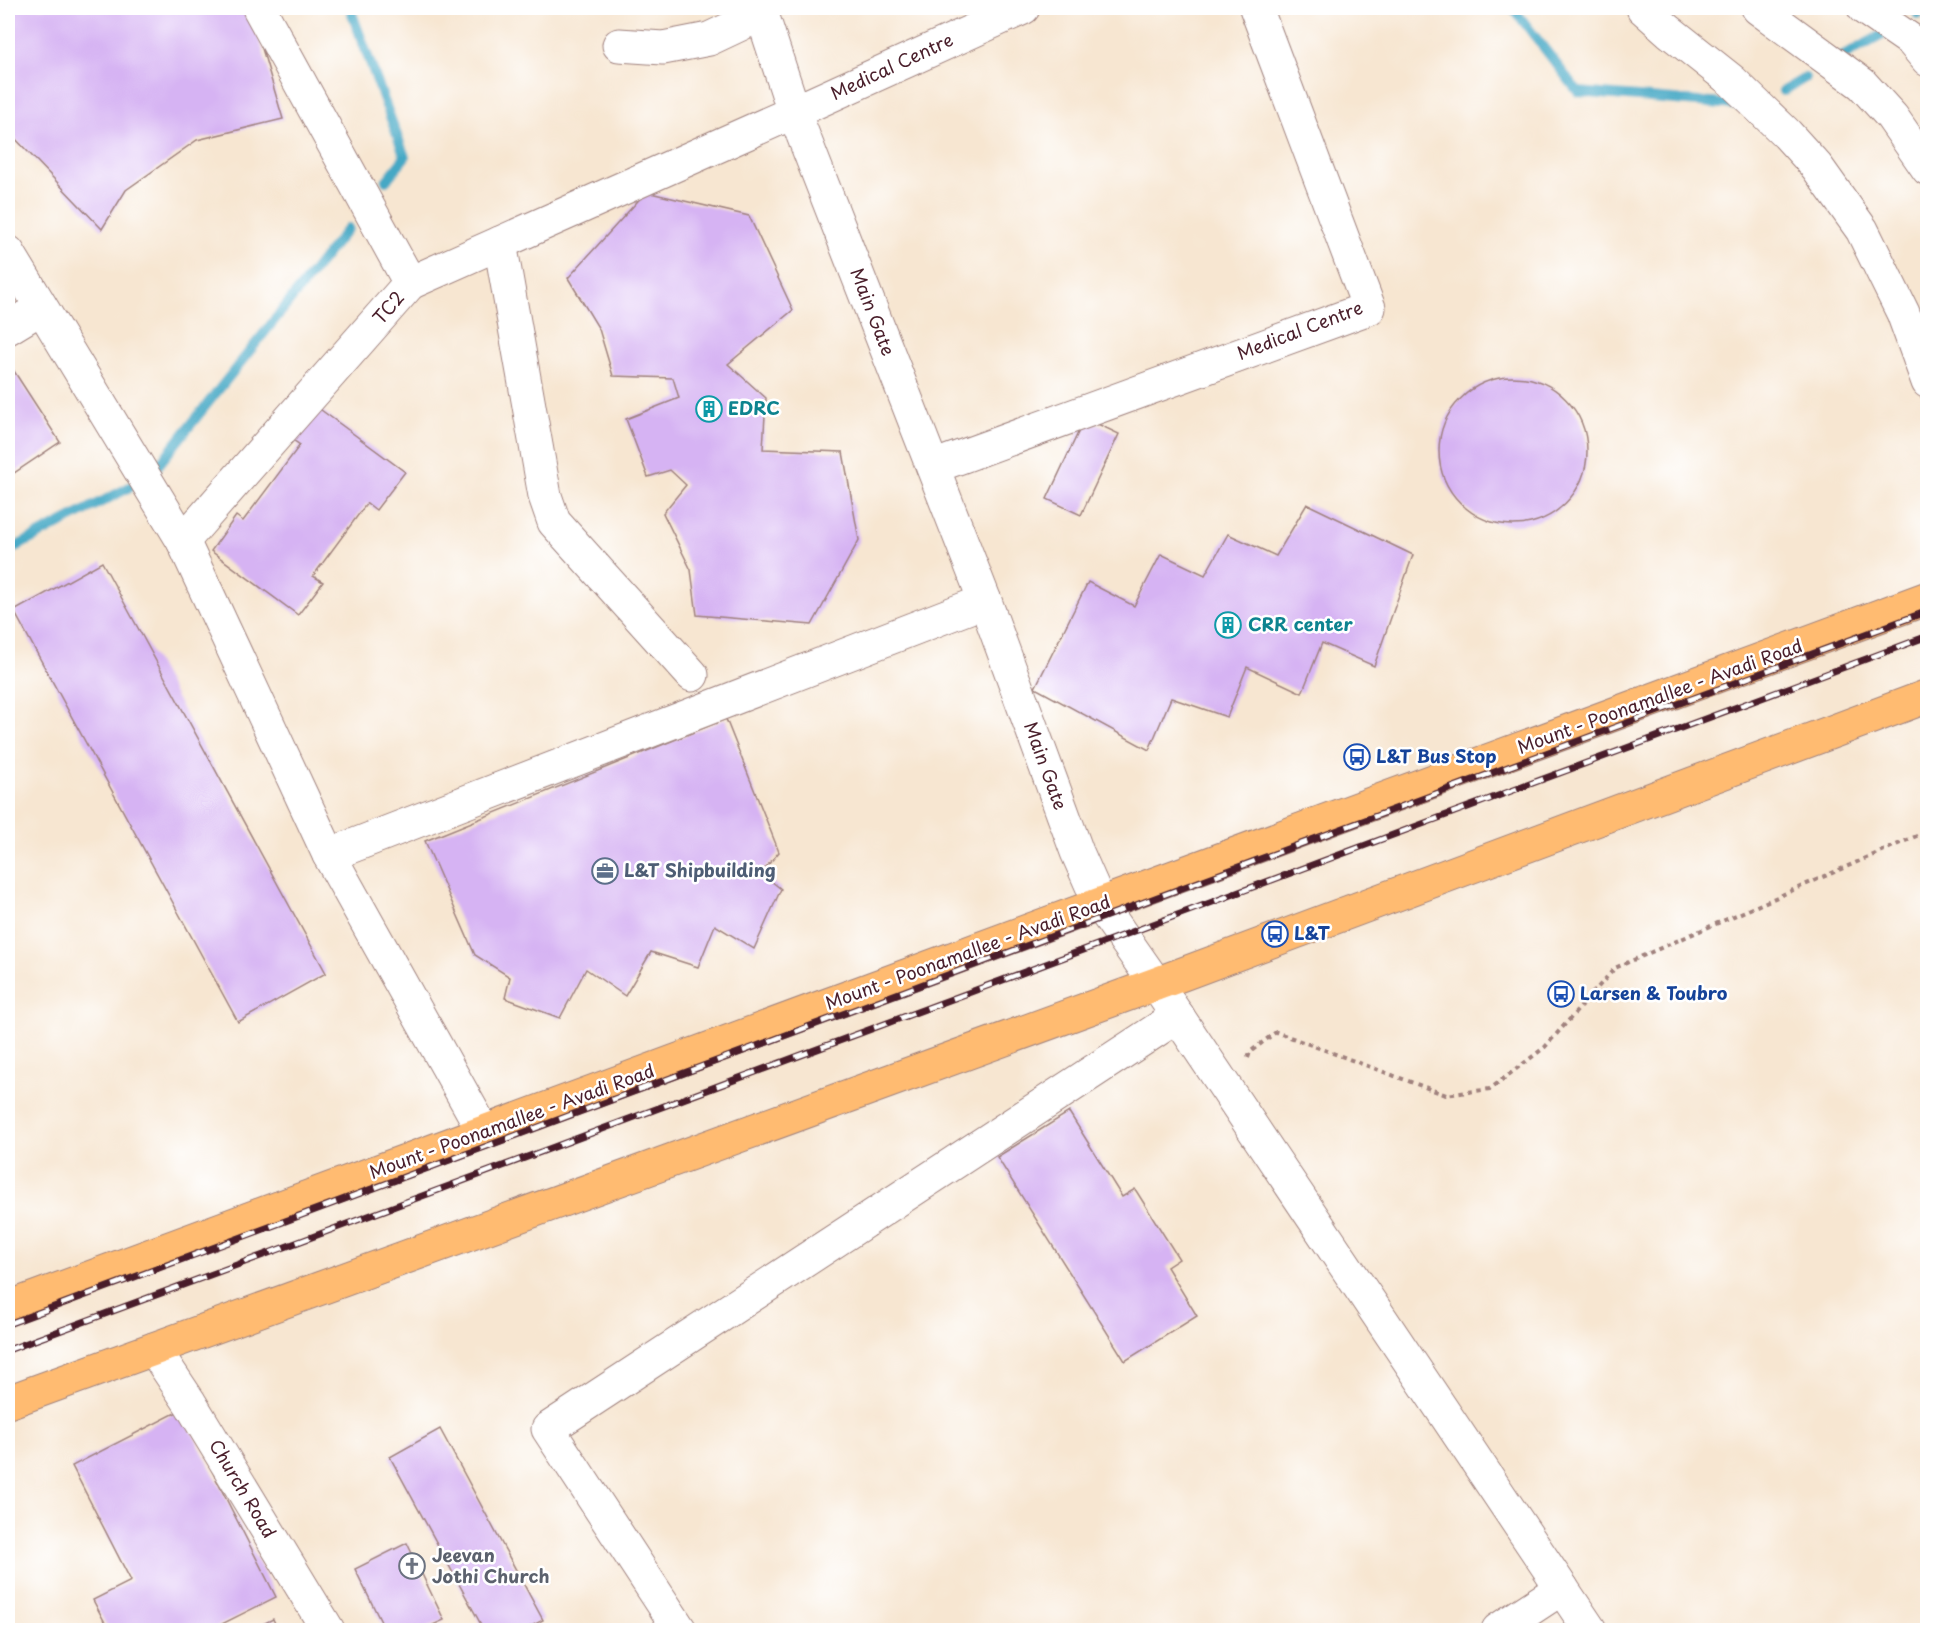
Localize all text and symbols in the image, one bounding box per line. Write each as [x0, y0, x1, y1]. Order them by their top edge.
street label: Medical Centre [826, 25, 957, 106]
street label: Main Gate [844, 264, 902, 359]
street label: TC2 [366, 284, 410, 330]
street label: Medical Centre [1233, 293, 1366, 366]
building icon: EDRC [694, 394, 724, 424]
place label: EDRC [728, 394, 780, 421]
building icon: CRR center [1213, 610, 1243, 640]
place label: CRR center [1248, 610, 1353, 637]
street label: Mount - Poonamallee - Avadi Road [1513, 631, 1806, 760]
street label: Main Gate [1018, 718, 1075, 813]
bus stop icon: L&T Bus Stop [1342, 742, 1372, 772]
place label: L&T Bus Stop [1376, 742, 1496, 769]
office icon: L&T Shipbuilding [590, 856, 620, 886]
place label: L&T Shipbuilding [624, 856, 776, 883]
street label: Mount - Poonamallee - Avadi Road [821, 887, 1114, 1016]
bus stop icon: L&T [1260, 919, 1290, 949]
place label: L&T [1294, 919, 1331, 946]
bus stop icon: Larsen & Toubro [1546, 979, 1576, 1009]
place label: Larsen & Toubro [1580, 979, 1728, 1006]
street label: Mount - Poonamallee - Avadi Road [365, 1056, 658, 1185]
street label: Church Road [203, 1434, 283, 1543]
place label: Jeevan Jothi Church [432, 1541, 549, 1589]
church icon: Jeevan Jothi Church [397, 1551, 427, 1581]

